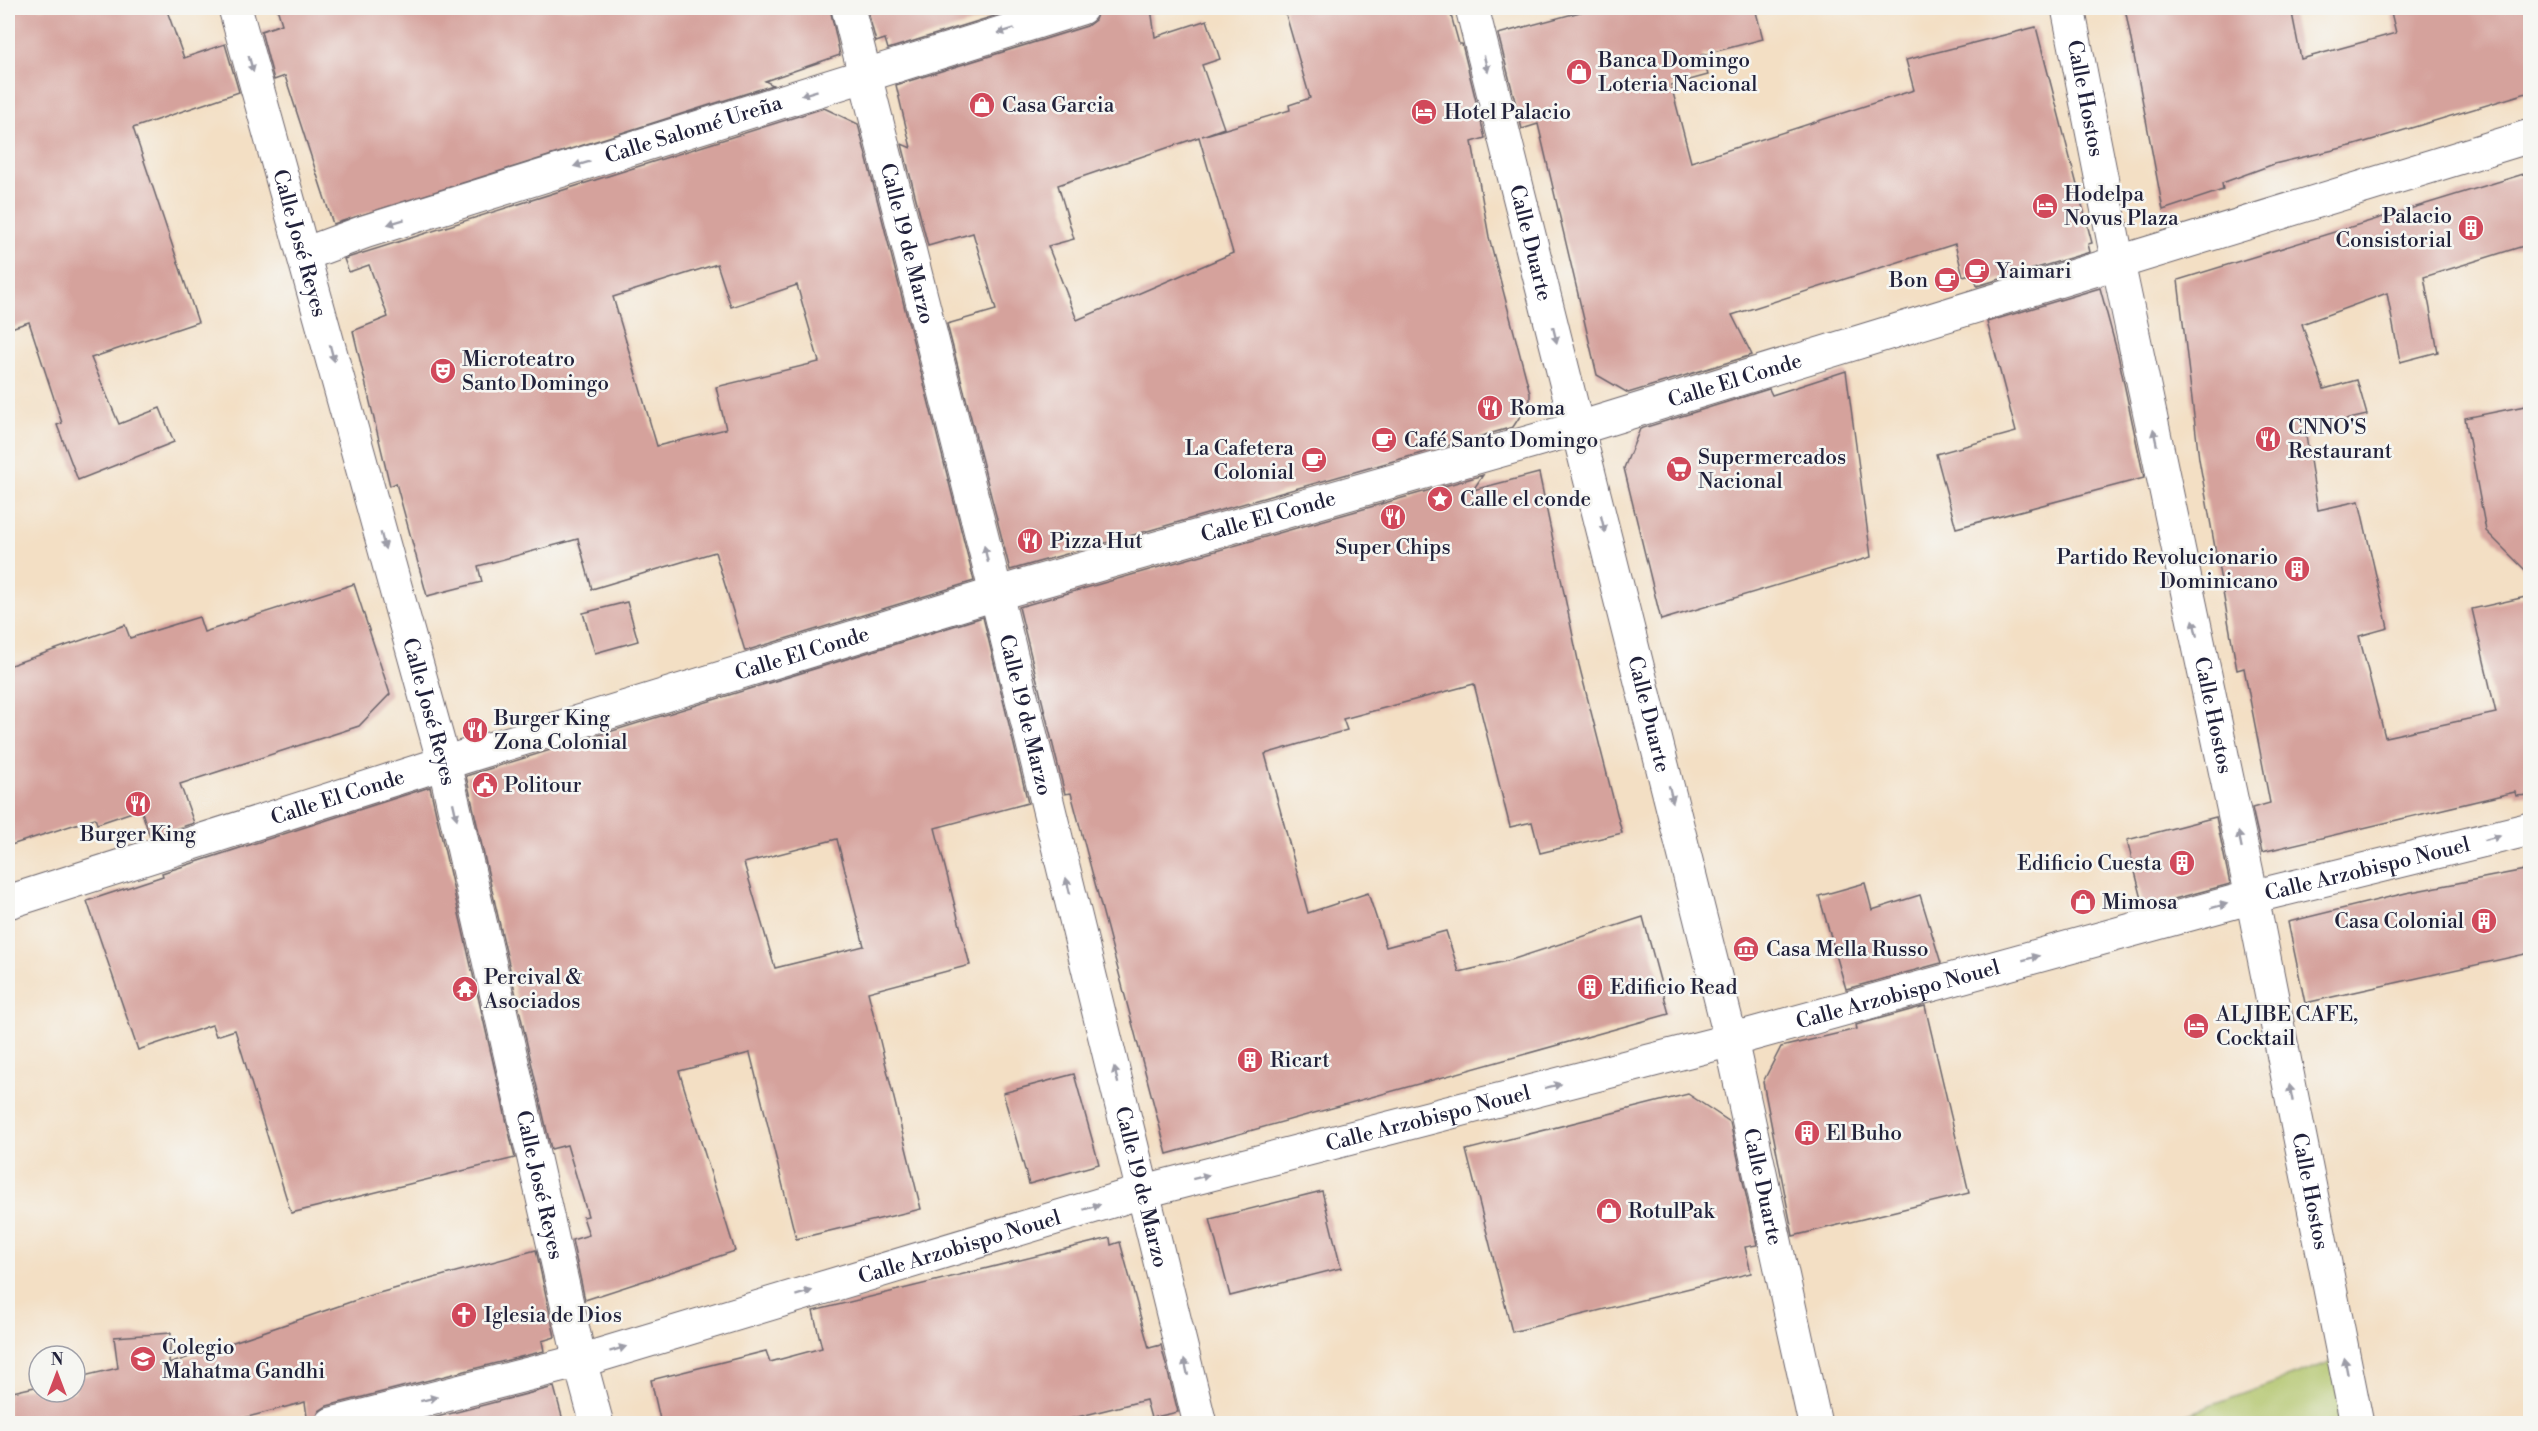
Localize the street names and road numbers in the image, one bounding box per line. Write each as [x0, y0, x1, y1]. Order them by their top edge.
street label: Calle Hostos [2061, 38, 2109, 159]
street label: Calle Salomé Ureña [602, 90, 786, 170]
street label: Calle 19 de Marzo [874, 161, 940, 327]
street label: Calle José Reyes [266, 167, 332, 320]
street label: Calle Duarte [1503, 182, 1557, 304]
street label: Calle El Conde [1665, 348, 1805, 414]
street label: Calle El Conde [1198, 486, 1339, 549]
street label: Calle El Conde [732, 621, 872, 687]
street label: Calle 19 de Marzo [993, 632, 1057, 798]
street label: Calle José Reyes [396, 635, 461, 788]
street label: Calle Duarte [1621, 653, 1675, 775]
street label: Calle Hostos [2188, 655, 2238, 776]
street label: Calle El Conde [268, 764, 408, 831]
street label: Calle Arzobispo Nouel [2262, 832, 2473, 907]
street label: Calle Arzobispo Nouel [1793, 955, 2003, 1036]
street label: Calle Arzobispo Nouel [1323, 1080, 1533, 1158]
street label: Calle 19 de Marzo [1108, 1104, 1173, 1270]
street label: Calle José Reyes [509, 1108, 568, 1262]
street label: Calle Duarte [1737, 1126, 1787, 1248]
street label: Calle Hostos [2285, 1131, 2334, 1252]
street label: Calle Arzobispo Nouel [855, 1205, 1064, 1291]

